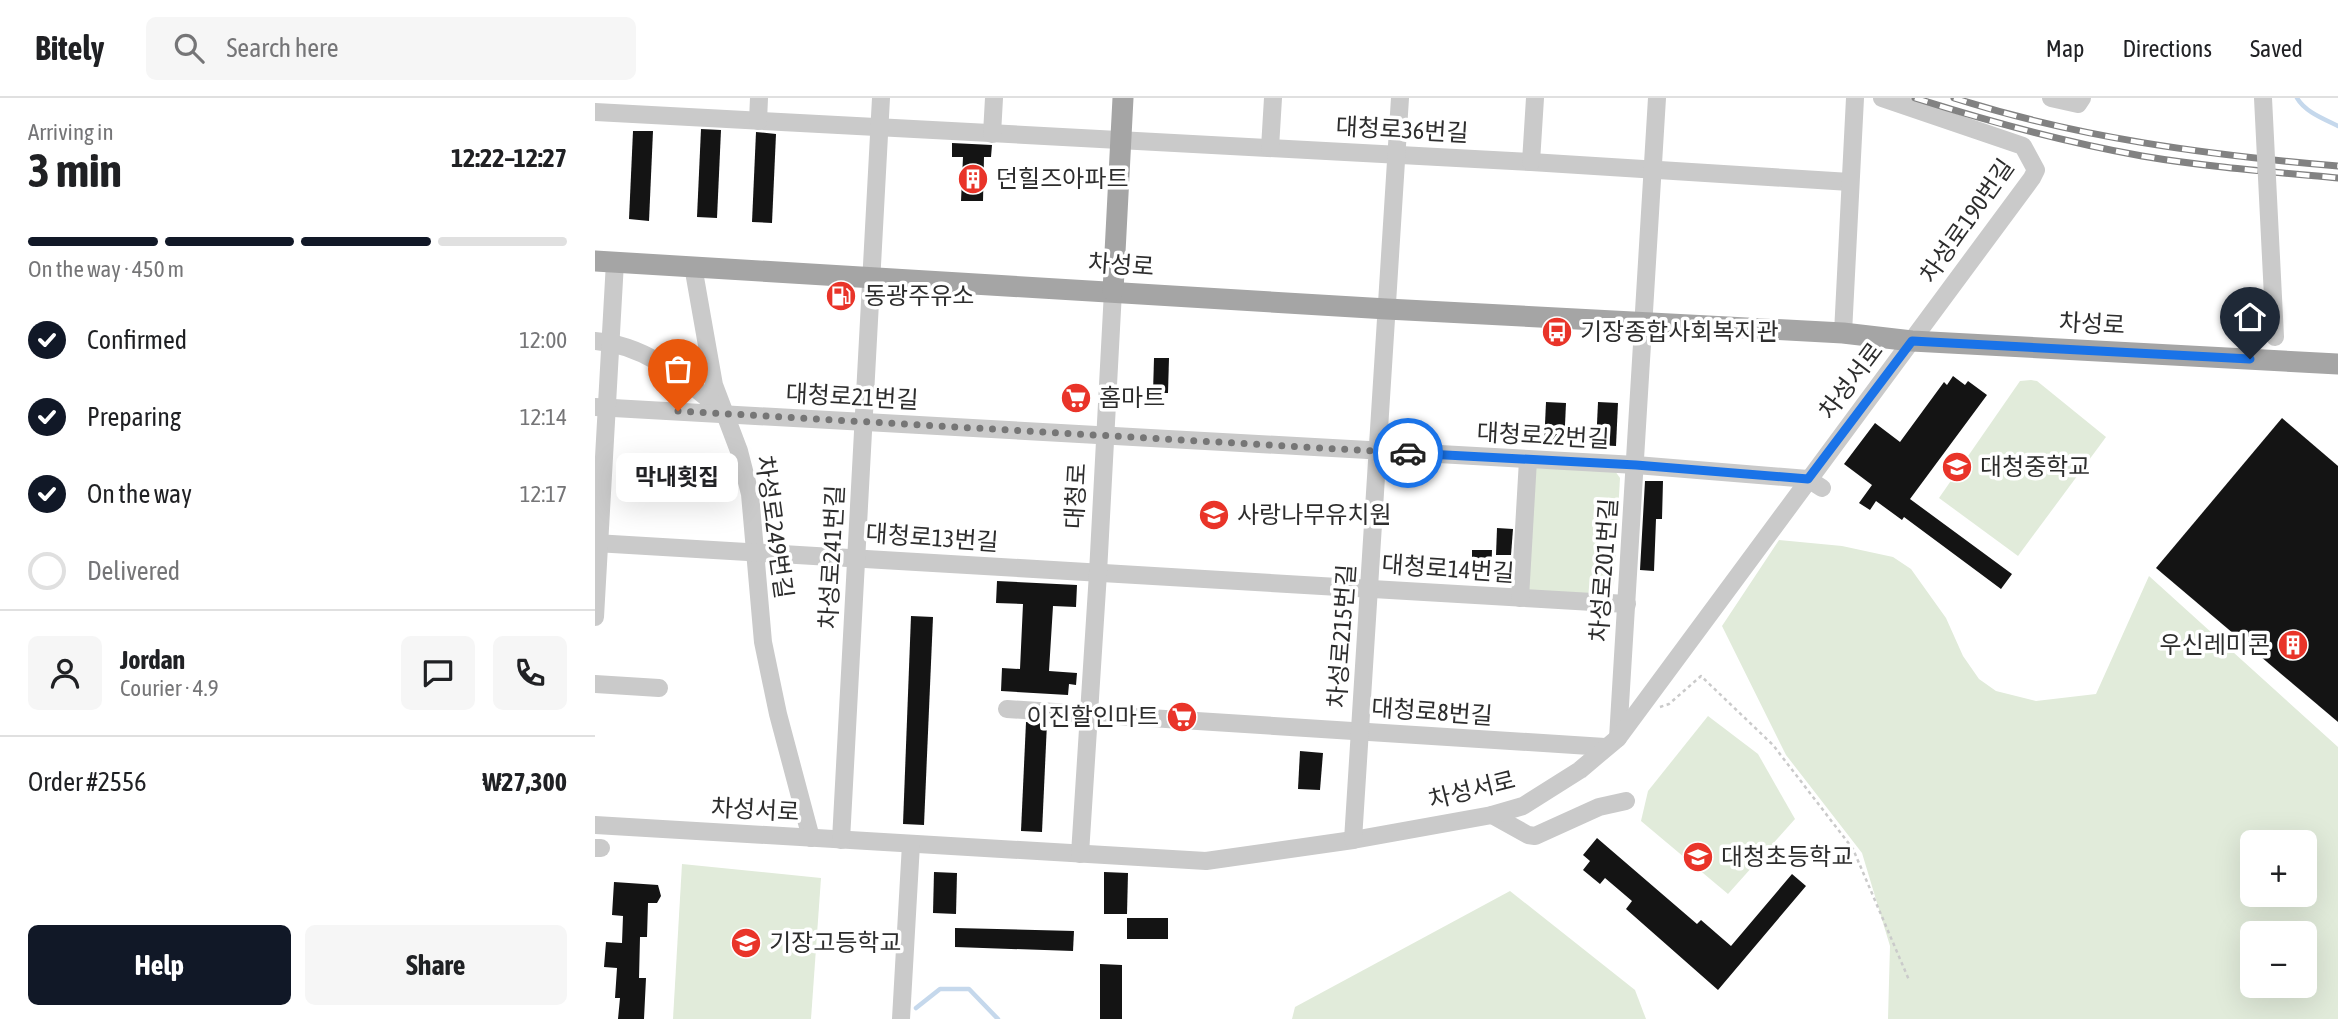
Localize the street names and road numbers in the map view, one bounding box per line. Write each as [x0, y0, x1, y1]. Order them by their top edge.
street label: 대청로36번길 [1335, 113, 1469, 146]
street label: 차성로190번길 [1914, 154, 2019, 288]
street label: 차성로 [1087, 249, 1155, 280]
street label: 차성로 [2058, 308, 2126, 339]
street label: 차성서로 [1813, 337, 1888, 424]
street label: 대청로21번길 [785, 380, 919, 413]
street label: 대청로22번길 [1476, 419, 1610, 452]
street label: 차성로249번길 [751, 454, 798, 600]
street label: 대청로 [1060, 462, 1091, 530]
street label: 차성로241번길 [814, 484, 849, 630]
street label: 차성로201번길 [1585, 497, 1622, 643]
street label: 대청로13번길 [865, 519, 999, 556]
street label: 대청로14번길 [1381, 550, 1515, 587]
street label: 차성로215번길 [1323, 563, 1360, 709]
street label: 대청로8번길 [1370, 694, 1494, 729]
street label: 차성서로 [1426, 766, 1518, 813]
street label: 차성서로 [710, 794, 800, 825]

